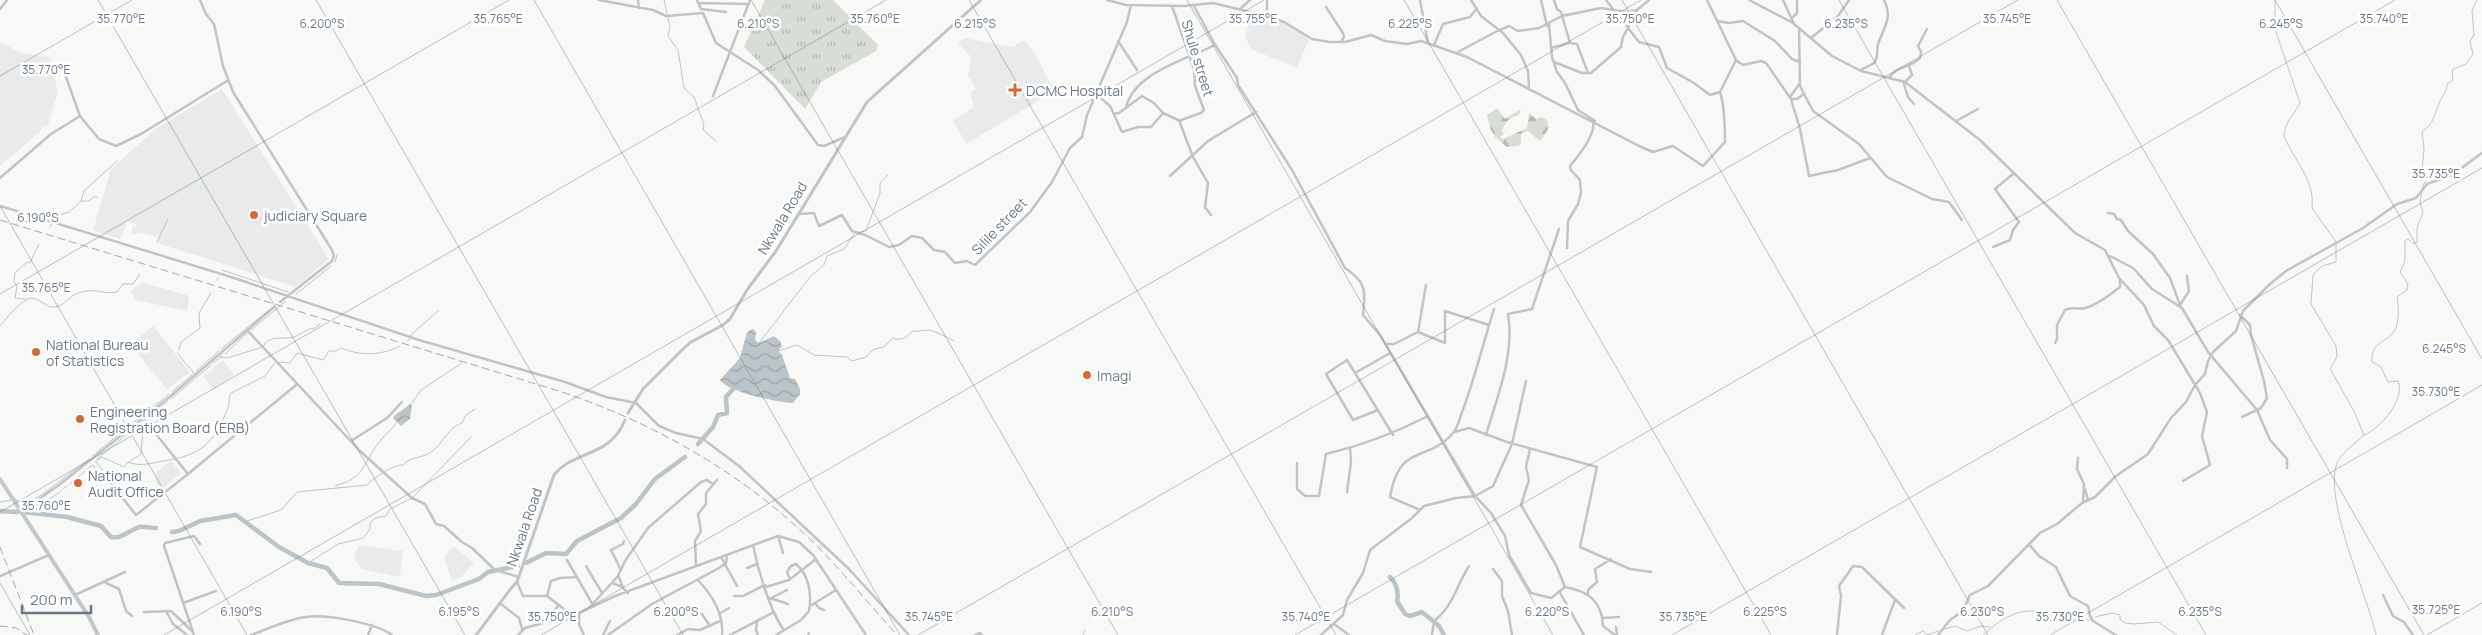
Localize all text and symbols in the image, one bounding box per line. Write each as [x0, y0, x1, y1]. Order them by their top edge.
text: 35.770°E [97, 10, 145, 27]
text: 35.765°E [473, 10, 523, 27]
text: 35.760°E [850, 10, 900, 27]
text: 35.755°E [1229, 10, 1278, 27]
text: 35.750°E [1605, 10, 1655, 27]
text: 35.745°E [1983, 10, 2031, 27]
text: 35.740°E [2360, 10, 2409, 27]
text: 6.200°S [300, 15, 344, 32]
text: 6.210°S [737, 15, 779, 32]
text: 6.215°S [954, 15, 996, 32]
text: 6.225°S [1388, 15, 1432, 32]
text: 6.235°S [1824, 15, 1868, 32]
text: 6.245°S [2259, 15, 2303, 32]
street label: Shule street [1177, 17, 1219, 99]
text: 35.770°E [22, 61, 70, 78]
place label: DCMC Hospital [1026, 81, 1123, 100]
marker: DCMC Hospital [1008, 83, 1022, 97]
text: 35.735°E [2412, 165, 2460, 182]
street label: Nkwala Road [753, 178, 811, 258]
street label: Silile street [967, 193, 1031, 259]
place label: judiciary Square [263, 206, 367, 225]
text: 6.190°S [17, 209, 59, 226]
marker: judiciary Square [248, 209, 260, 221]
text: 35.765°E [21, 279, 71, 296]
place label: National Bureau of Statistics [46, 335, 149, 370]
text: 6.245°S [2422, 340, 2466, 357]
marker: National Bureau of Statistics [30, 346, 42, 358]
place label: Imagi [1097, 366, 1131, 385]
marker: Imagi [1081, 369, 1093, 381]
text: 35.730°E [2412, 383, 2461, 400]
place label: Engineering Registration Board (ERB) [90, 402, 250, 437]
marker: Engineering Registration Board (ERB) [74, 413, 86, 425]
place label: National Audit Office [88, 466, 164, 501]
marker: National Audit Office [72, 477, 84, 489]
street label: Nkwala Road [502, 485, 546, 569]
text: 35.760°E [21, 497, 71, 514]
scale bar [22, 582, 91, 614]
text: 200 m [30, 589, 73, 610]
text: 35.725°E [2412, 601, 2460, 618]
text: 6.190°S [220, 603, 262, 620]
text: 6.195°S [439, 603, 479, 620]
text: 6.200°S [654, 603, 698, 620]
text: 6.210°S [1091, 603, 1133, 620]
text: 6.220°S [1525, 603, 1569, 620]
text: 6.225°S [1743, 603, 1787, 620]
text: 6.230°S [1960, 603, 2004, 620]
text: 6.235°S [2178, 603, 2222, 620]
text: 35.750°E [527, 608, 577, 625]
text: 35.745°E [905, 608, 953, 625]
text: 35.740°E [1282, 608, 1331, 625]
text: 35.735°E [1659, 608, 1707, 625]
text: 35.730°E [2036, 608, 2085, 625]

